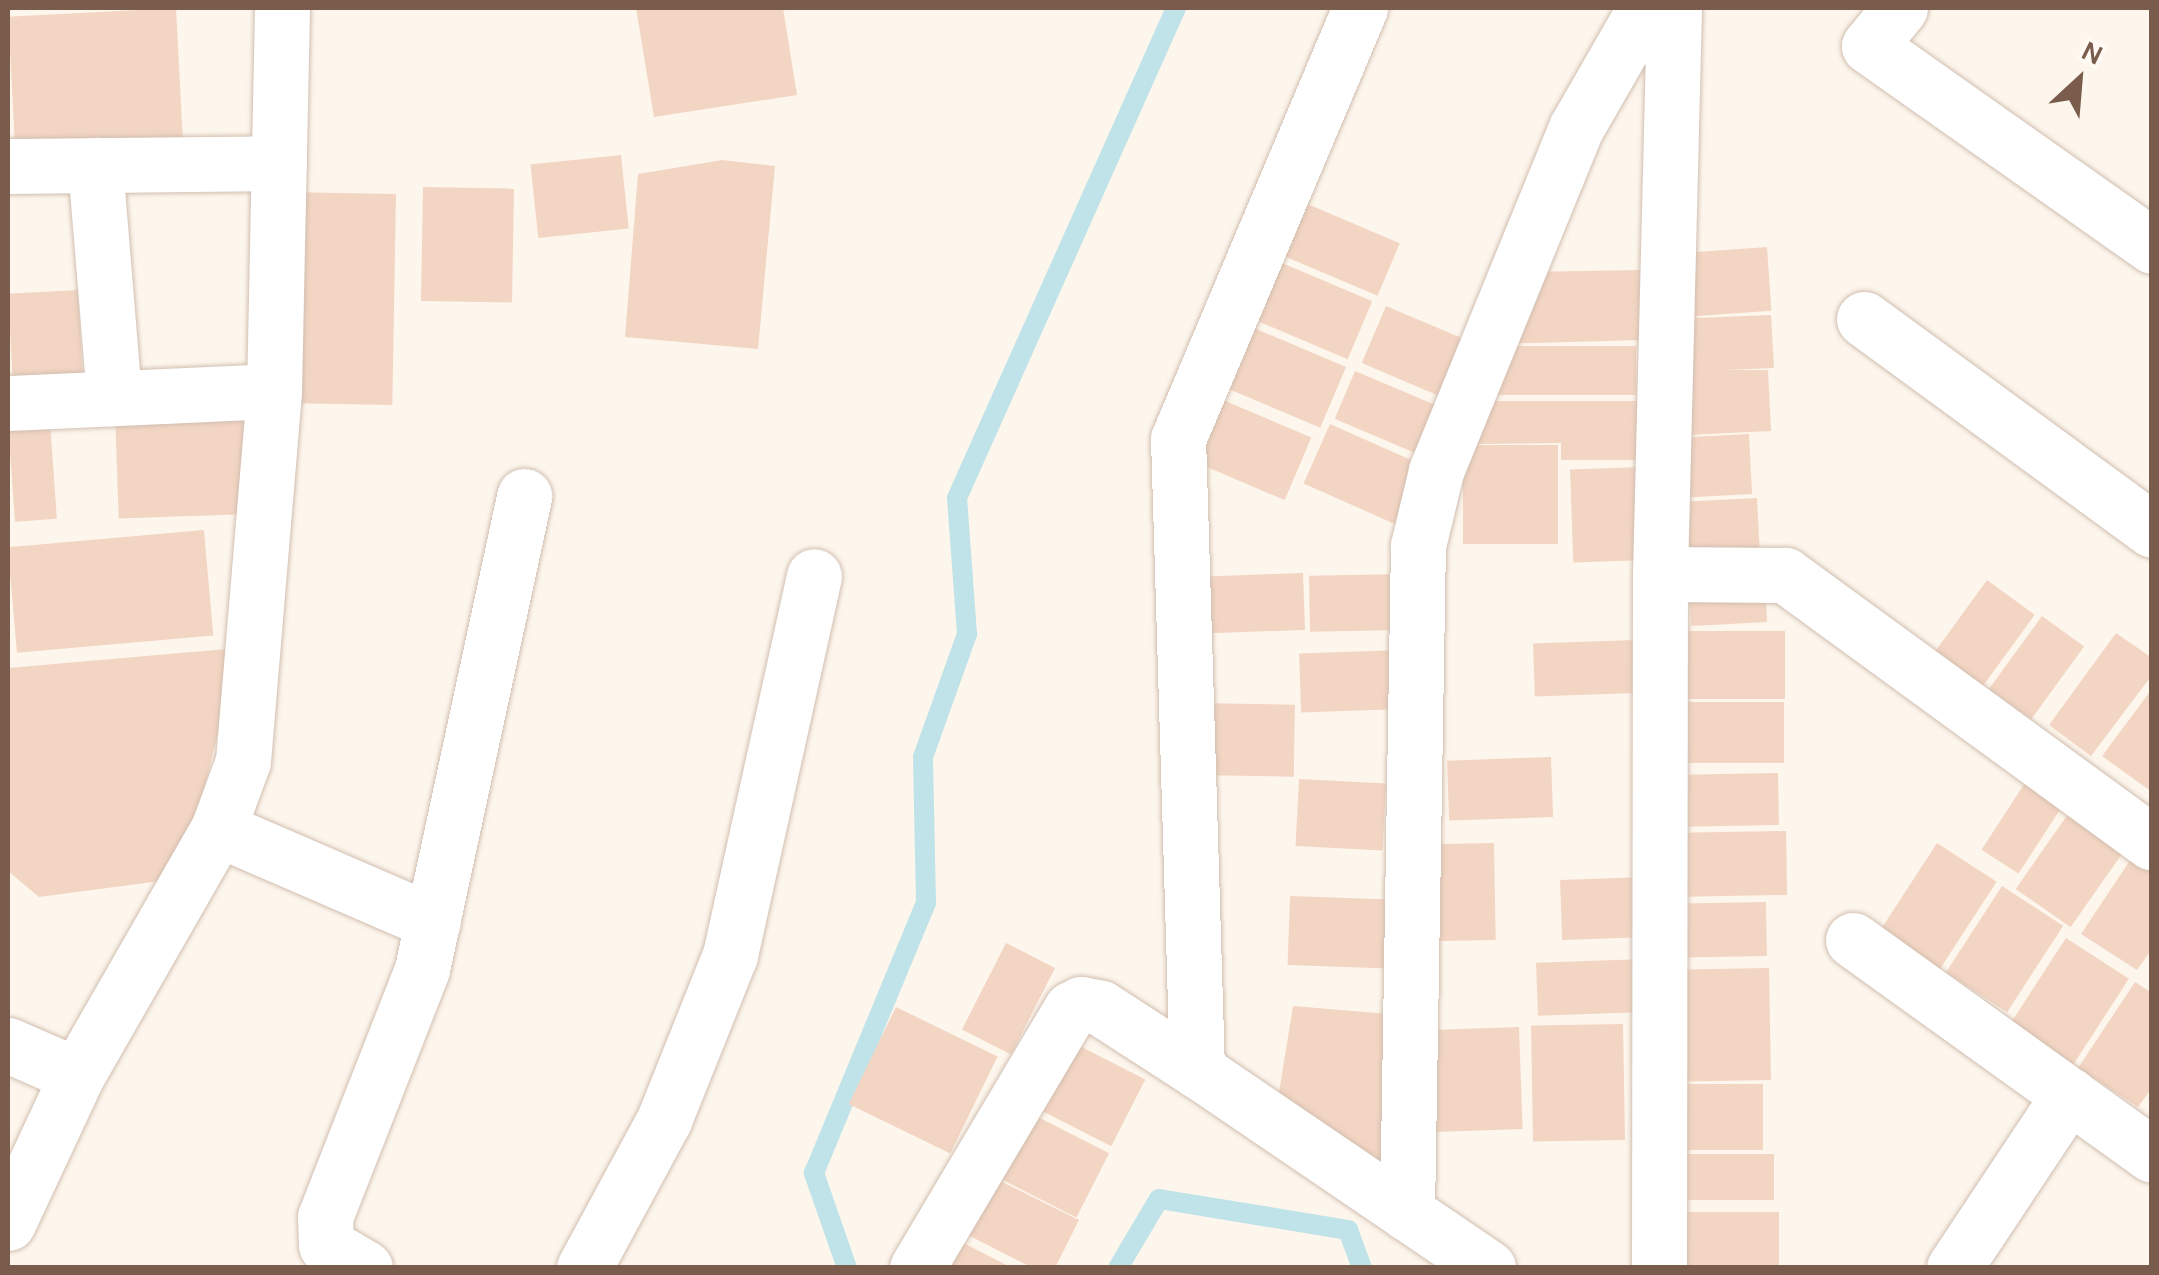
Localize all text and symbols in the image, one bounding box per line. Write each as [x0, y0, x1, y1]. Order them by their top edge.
north arrow [2029, 30, 2129, 130]
text: N [2076, 33, 2109, 72]

